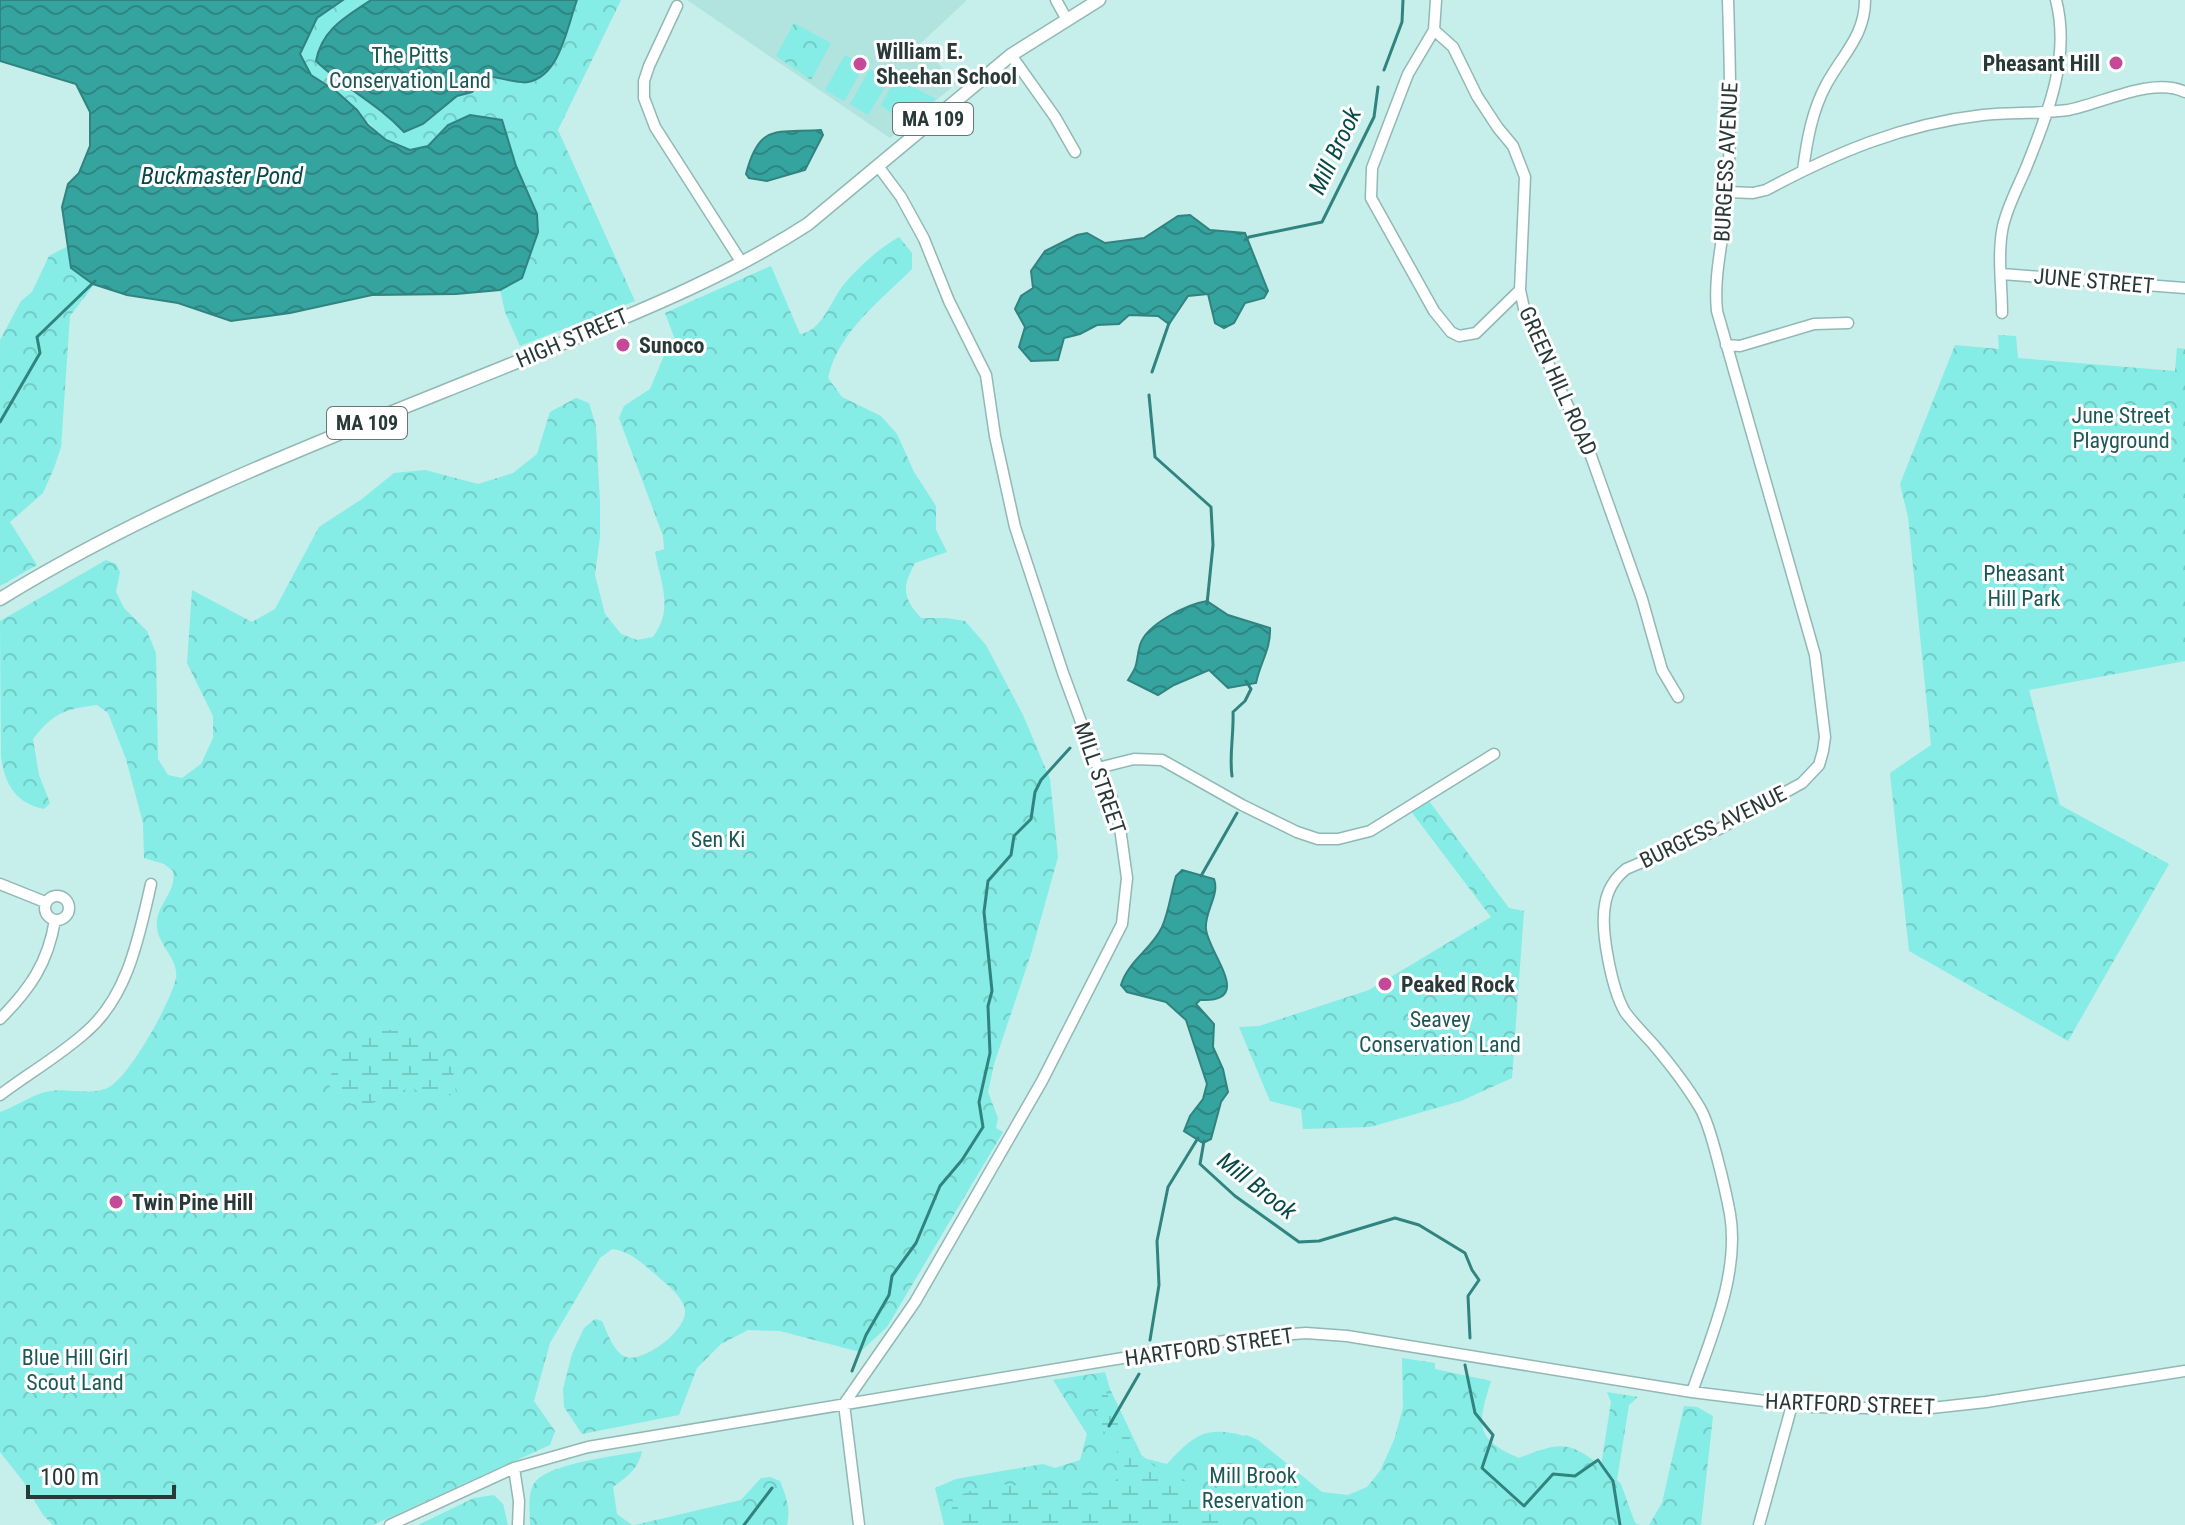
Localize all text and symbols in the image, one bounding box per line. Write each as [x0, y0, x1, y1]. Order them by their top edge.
place label: William E. Sheehan School [876, 39, 1017, 89]
park label: The Pitts Conservation Land [329, 43, 491, 93]
place label: Pheasant Hill [1983, 51, 2100, 76]
marker: Pheasant Hill [2107, 54, 2125, 72]
marker: William E. Sheehan School [851, 55, 869, 73]
street label: BURGESS AVENUE [1709, 82, 1743, 242]
road number: MA 109 [893, 103, 973, 135]
water label: Mill Brook [1303, 103, 1367, 199]
water label: Buckmaster Pond [141, 162, 304, 190]
street label: JUNE STREET [2033, 263, 2155, 299]
street label: HIGH STREET [512, 303, 632, 373]
street label: GREEN HILL ROAD [1514, 303, 1602, 459]
place label: Sunoco [639, 333, 705, 358]
marker: Sunoco [614, 336, 632, 354]
park label: June Street Playground [2072, 403, 2170, 453]
road number: MA 109 [327, 407, 407, 439]
park label: Pheasant Hill Park [1983, 561, 2065, 611]
street label: MILL STREET [1069, 719, 1131, 837]
street label: BURGESS AVENUE [1636, 781, 1790, 873]
park label: Sen Ki [691, 827, 745, 852]
place label: Peaked Rock [1401, 972, 1515, 997]
marker: Peaked Rock [1376, 975, 1394, 993]
park label: Seavey Conservation Land [1359, 1007, 1521, 1057]
water label: Mill Brook [1212, 1146, 1302, 1226]
place label: Twin Pine Hill [132, 1190, 253, 1215]
marker: Twin Pine Hill [107, 1193, 125, 1211]
street label: HARTFORD STREET [1123, 1323, 1295, 1371]
park label: Blue Hill Girl Scout Land [22, 1345, 128, 1395]
street label: HARTFORD STREET [1765, 1389, 1935, 1419]
scale bar [28, 1449, 174, 1499]
text: 100 m [40, 1463, 99, 1491]
park label: Mill Brook Reservation [1202, 1463, 1304, 1513]

